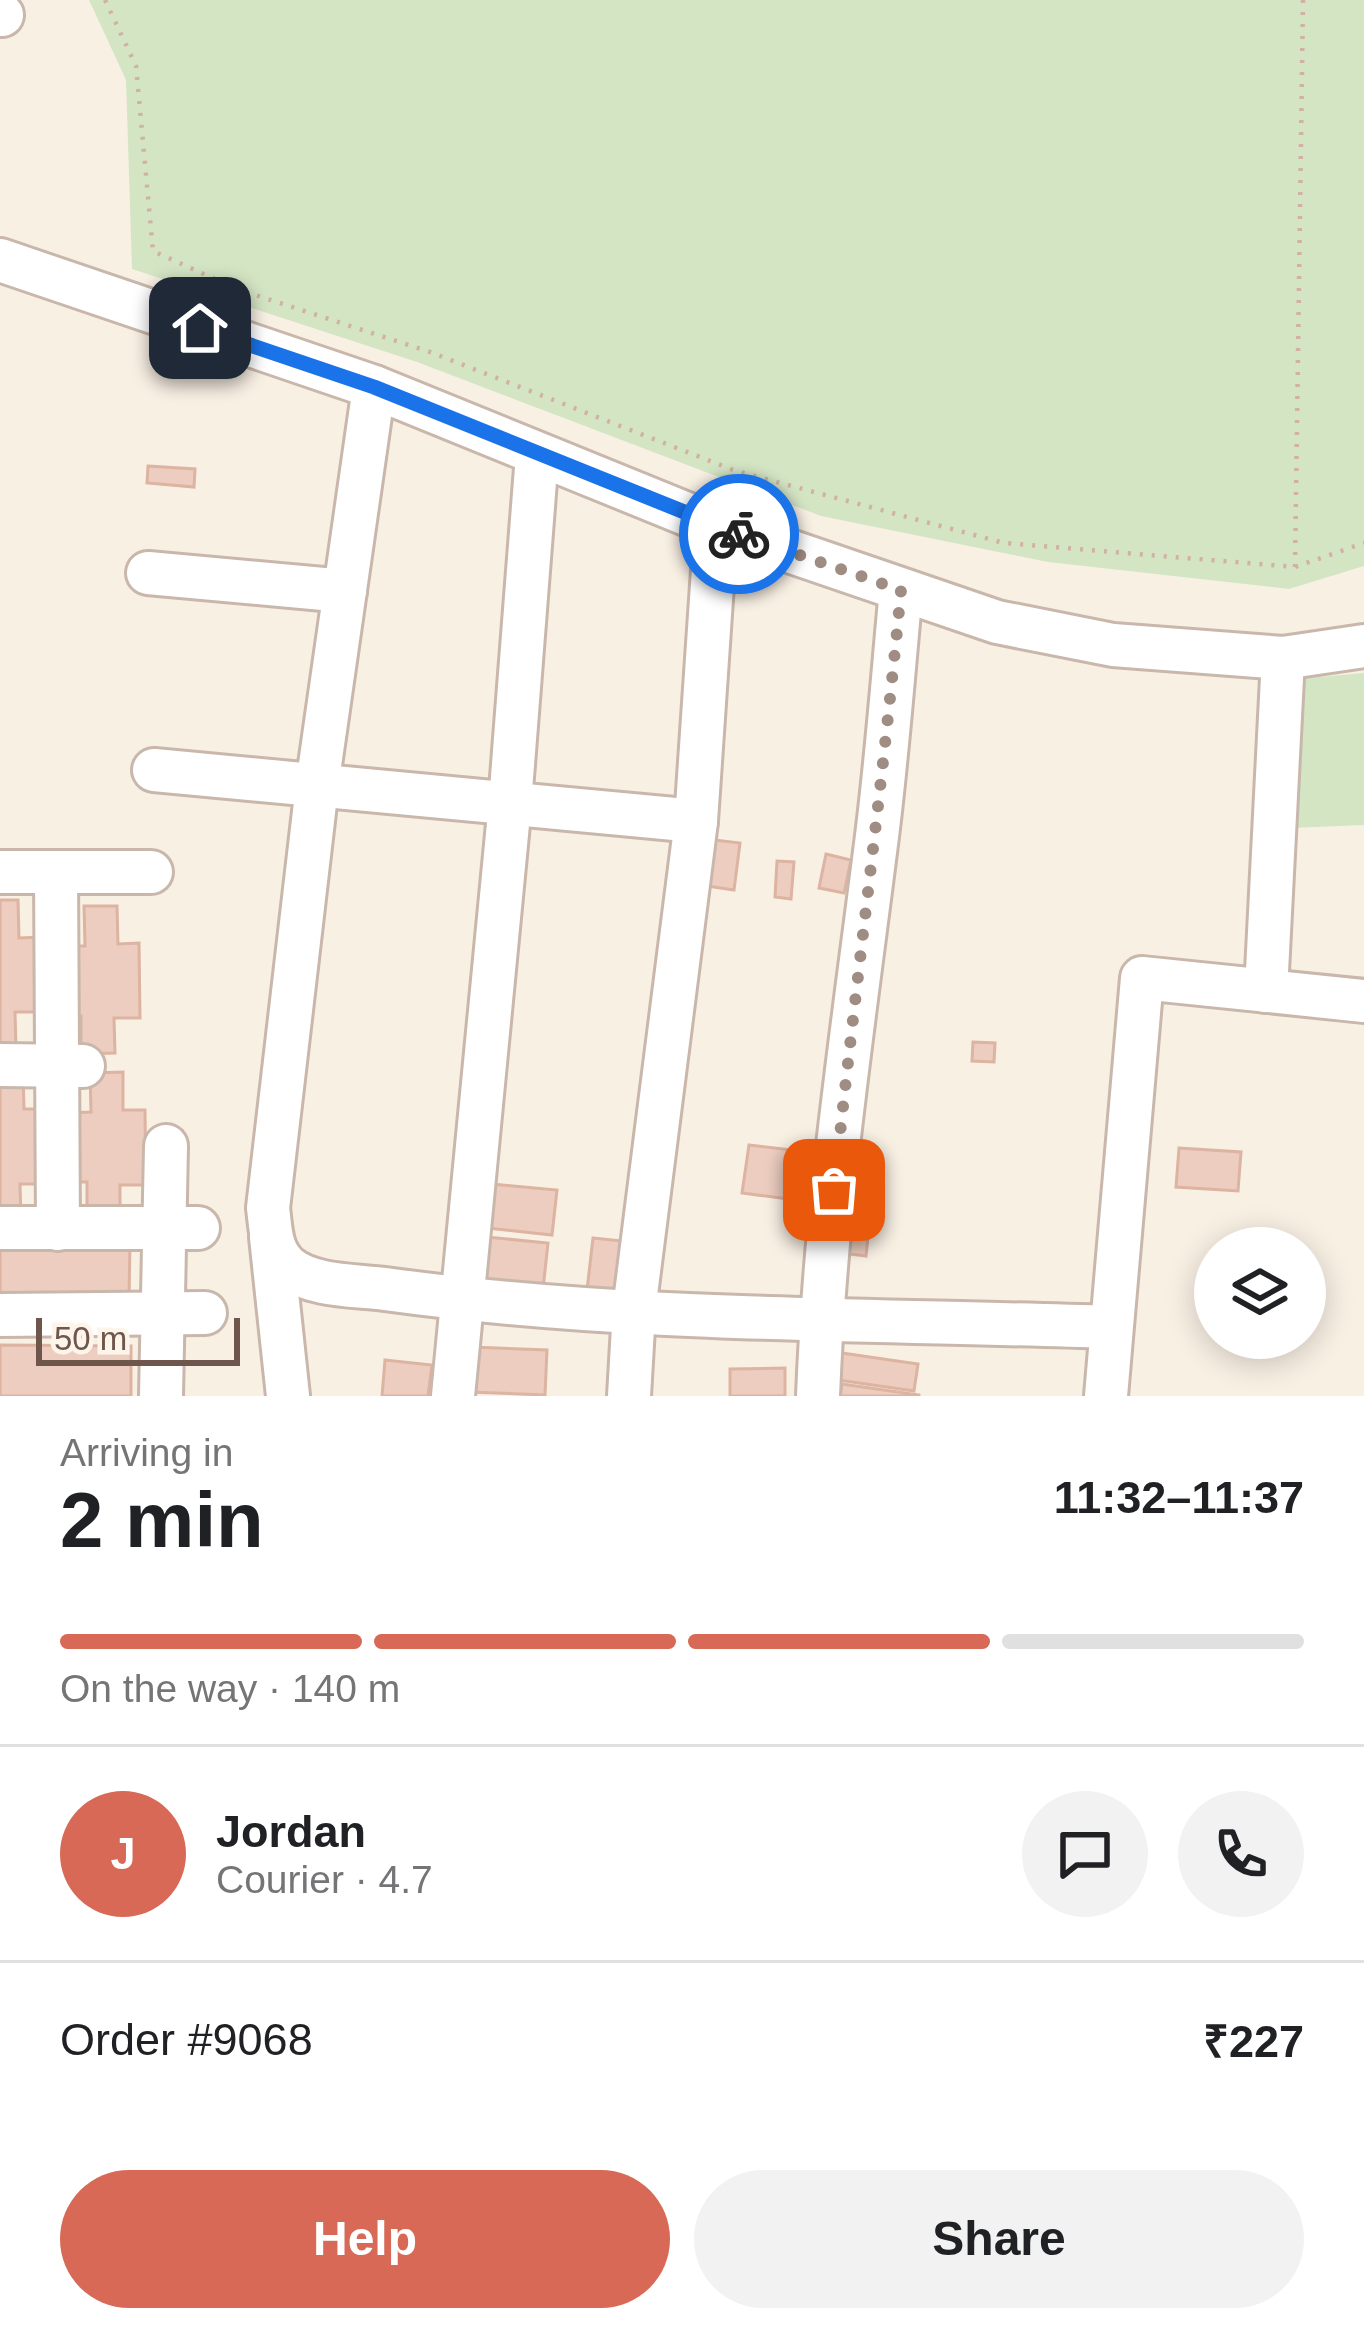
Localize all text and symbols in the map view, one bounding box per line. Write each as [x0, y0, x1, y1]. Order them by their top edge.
pin [149, 277, 251, 379]
icon: home [167, 295, 233, 361]
courier [679, 474, 799, 594]
icon: bike [706, 501, 772, 567]
pin [783, 1139, 885, 1241]
icon: bag [801, 1157, 867, 1223]
map controls [1194, 1227, 1326, 1359]
button: layers [1194, 1227, 1326, 1359]
scale bar [36, 1312, 240, 1365]
text: 50 m [54, 1320, 127, 1357]
text: Arriving in [60, 1431, 233, 1474]
text: 11:32–11:37 [1054, 1472, 1304, 1523]
text: 2 min [60, 1476, 264, 1564]
text: On the way · 140 m [60, 1667, 400, 1710]
button: chat [1022, 1791, 1148, 1917]
button: phone [1178, 1791, 1304, 1917]
text: Jordan [216, 1806, 366, 1857]
text: J [110, 1828, 136, 1879]
text: Courier · 4.7 [216, 1858, 433, 1901]
text: Order #9068 [60, 2014, 313, 2065]
text: ₹227 [1203, 2016, 1304, 2067]
button: Help [60, 2170, 670, 2308]
button: Share [694, 2170, 1304, 2308]

